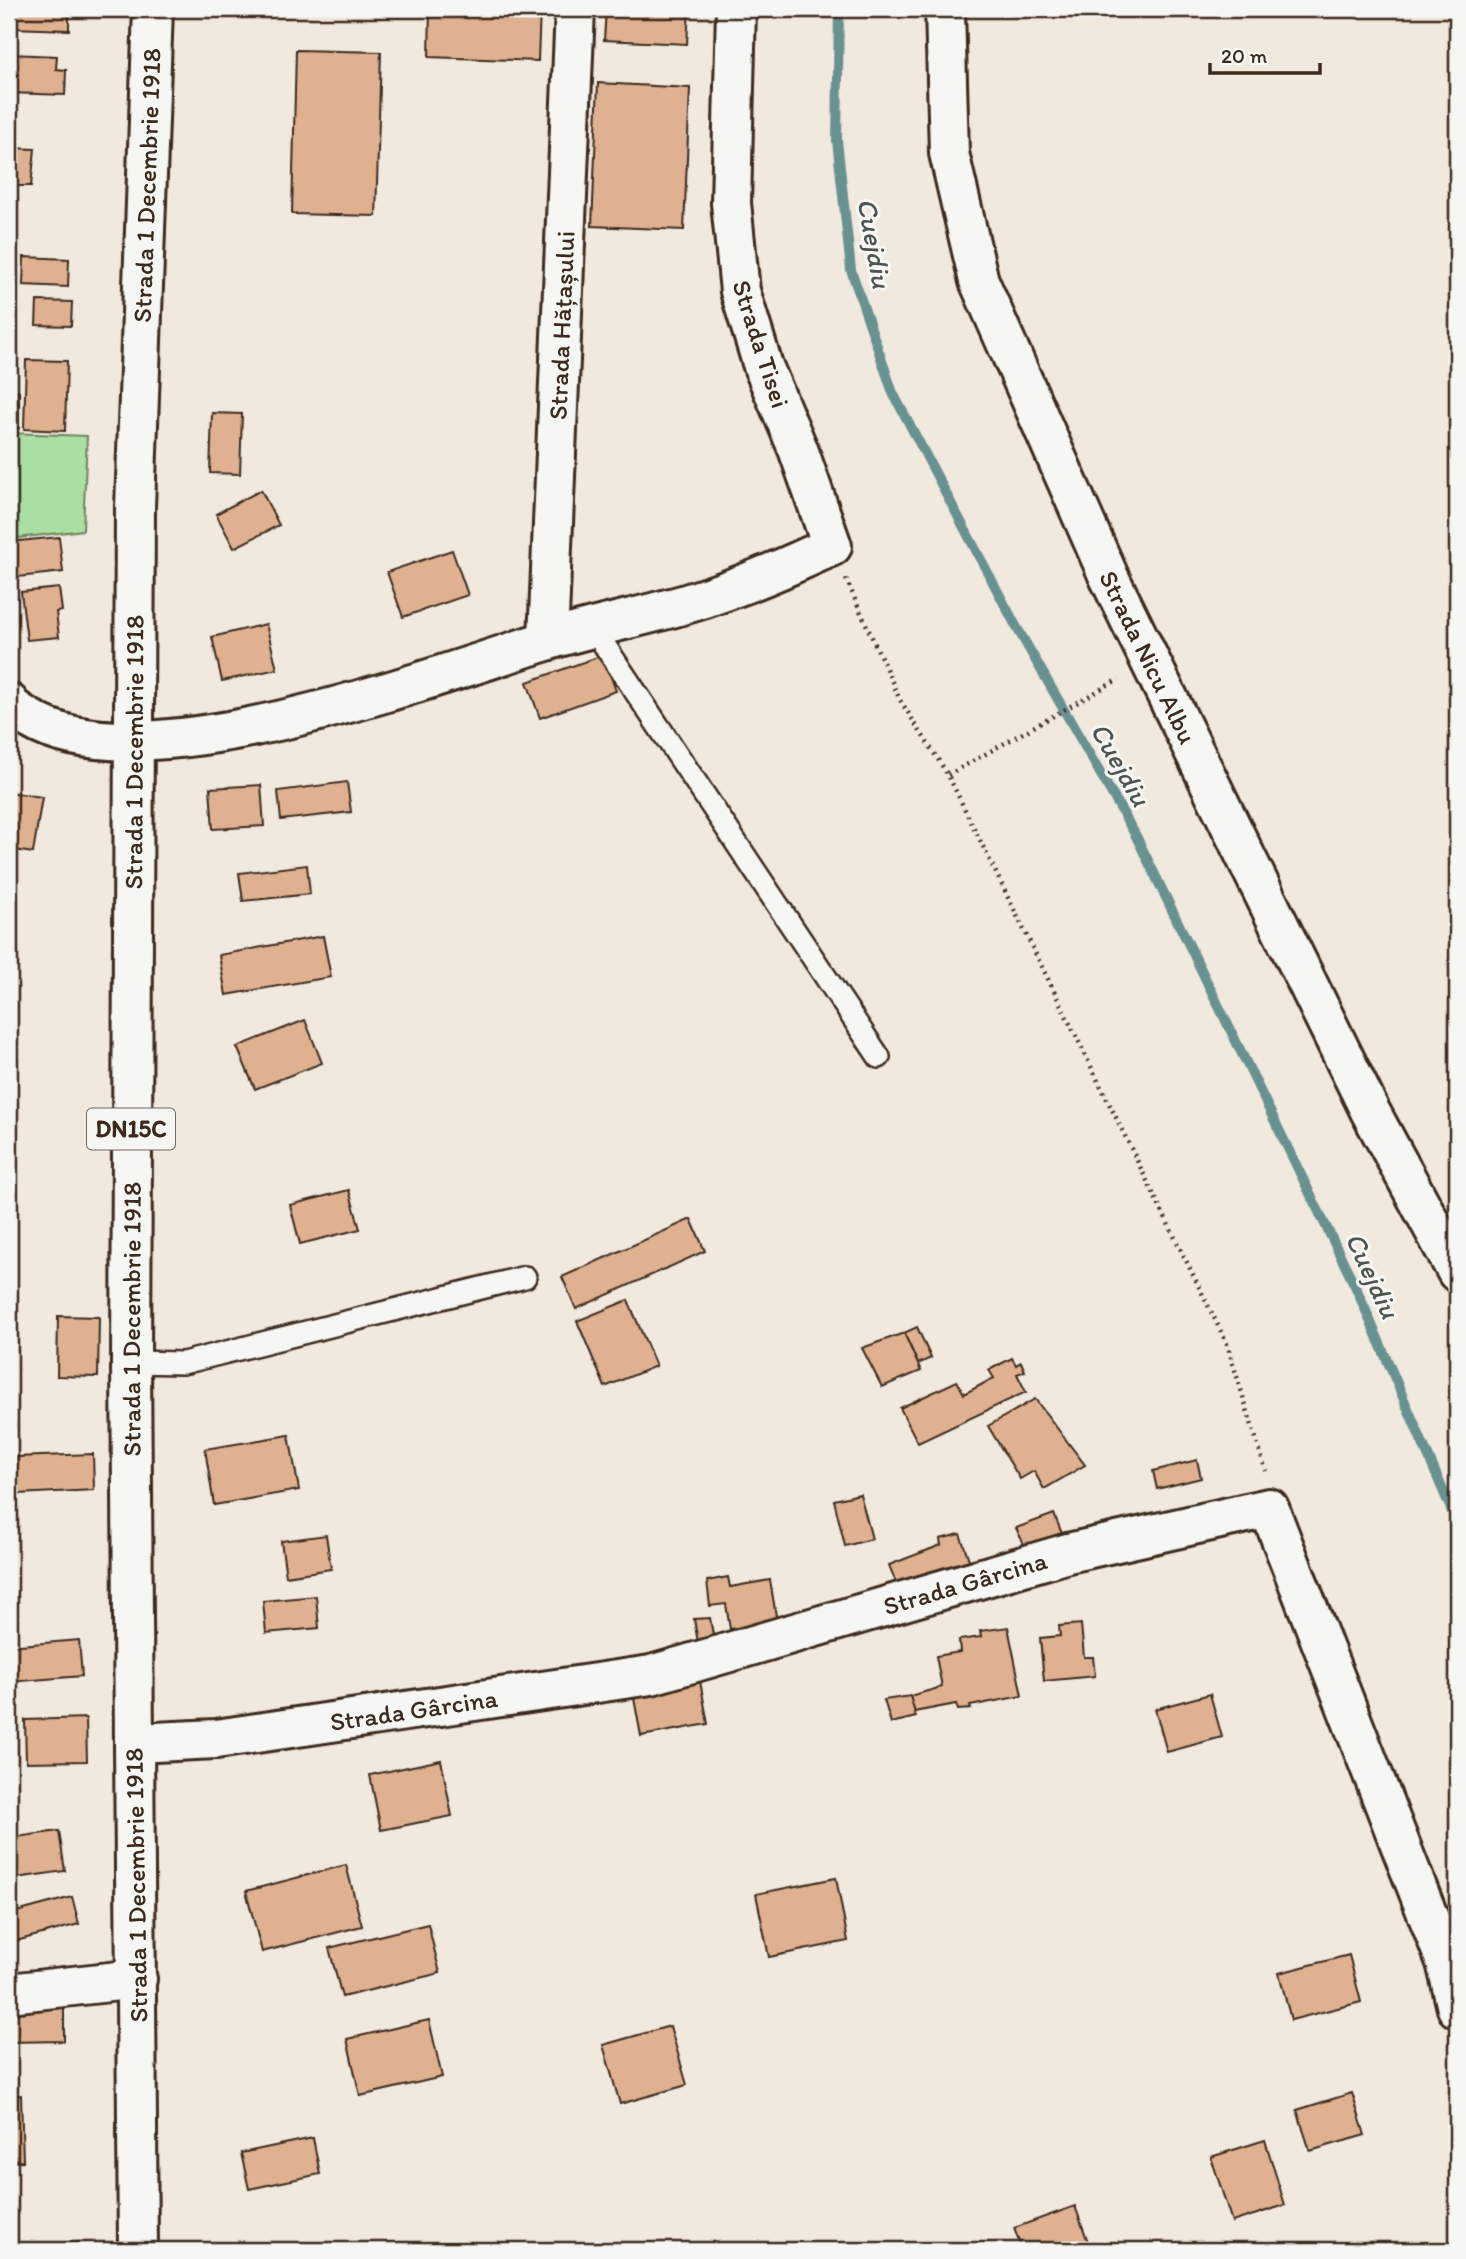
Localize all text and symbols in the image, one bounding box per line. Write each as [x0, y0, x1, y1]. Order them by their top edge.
scale bar [1210, 32, 1321, 76]
text: 20 m [1221, 43, 1268, 68]
street label: Strada 1 Decembrie 1918 [126, 47, 168, 323]
water label: Cuejdiu [850, 195, 900, 291]
street label: Strada Hățașului [541, 230, 582, 421]
street label: Strada Tisei [725, 276, 797, 412]
street label: Strada Nicu Albu [1092, 565, 1204, 749]
street label: Strada 1 Decembrie 1918 [117, 615, 150, 890]
water label: Cuejdiu [1084, 716, 1159, 812]
road number: DN15C [87, 1108, 175, 1149]
street label: Strada 1 Decembrie 1918 [115, 1182, 148, 1457]
water label: Cuejdiu [1338, 1227, 1408, 1324]
street label: Strada Gârcina [879, 1544, 1051, 1622]
street label: Strada Gârcina [328, 1682, 500, 1738]
street label: Strada 1 Decembrie 1918 [118, 1747, 154, 2023]

